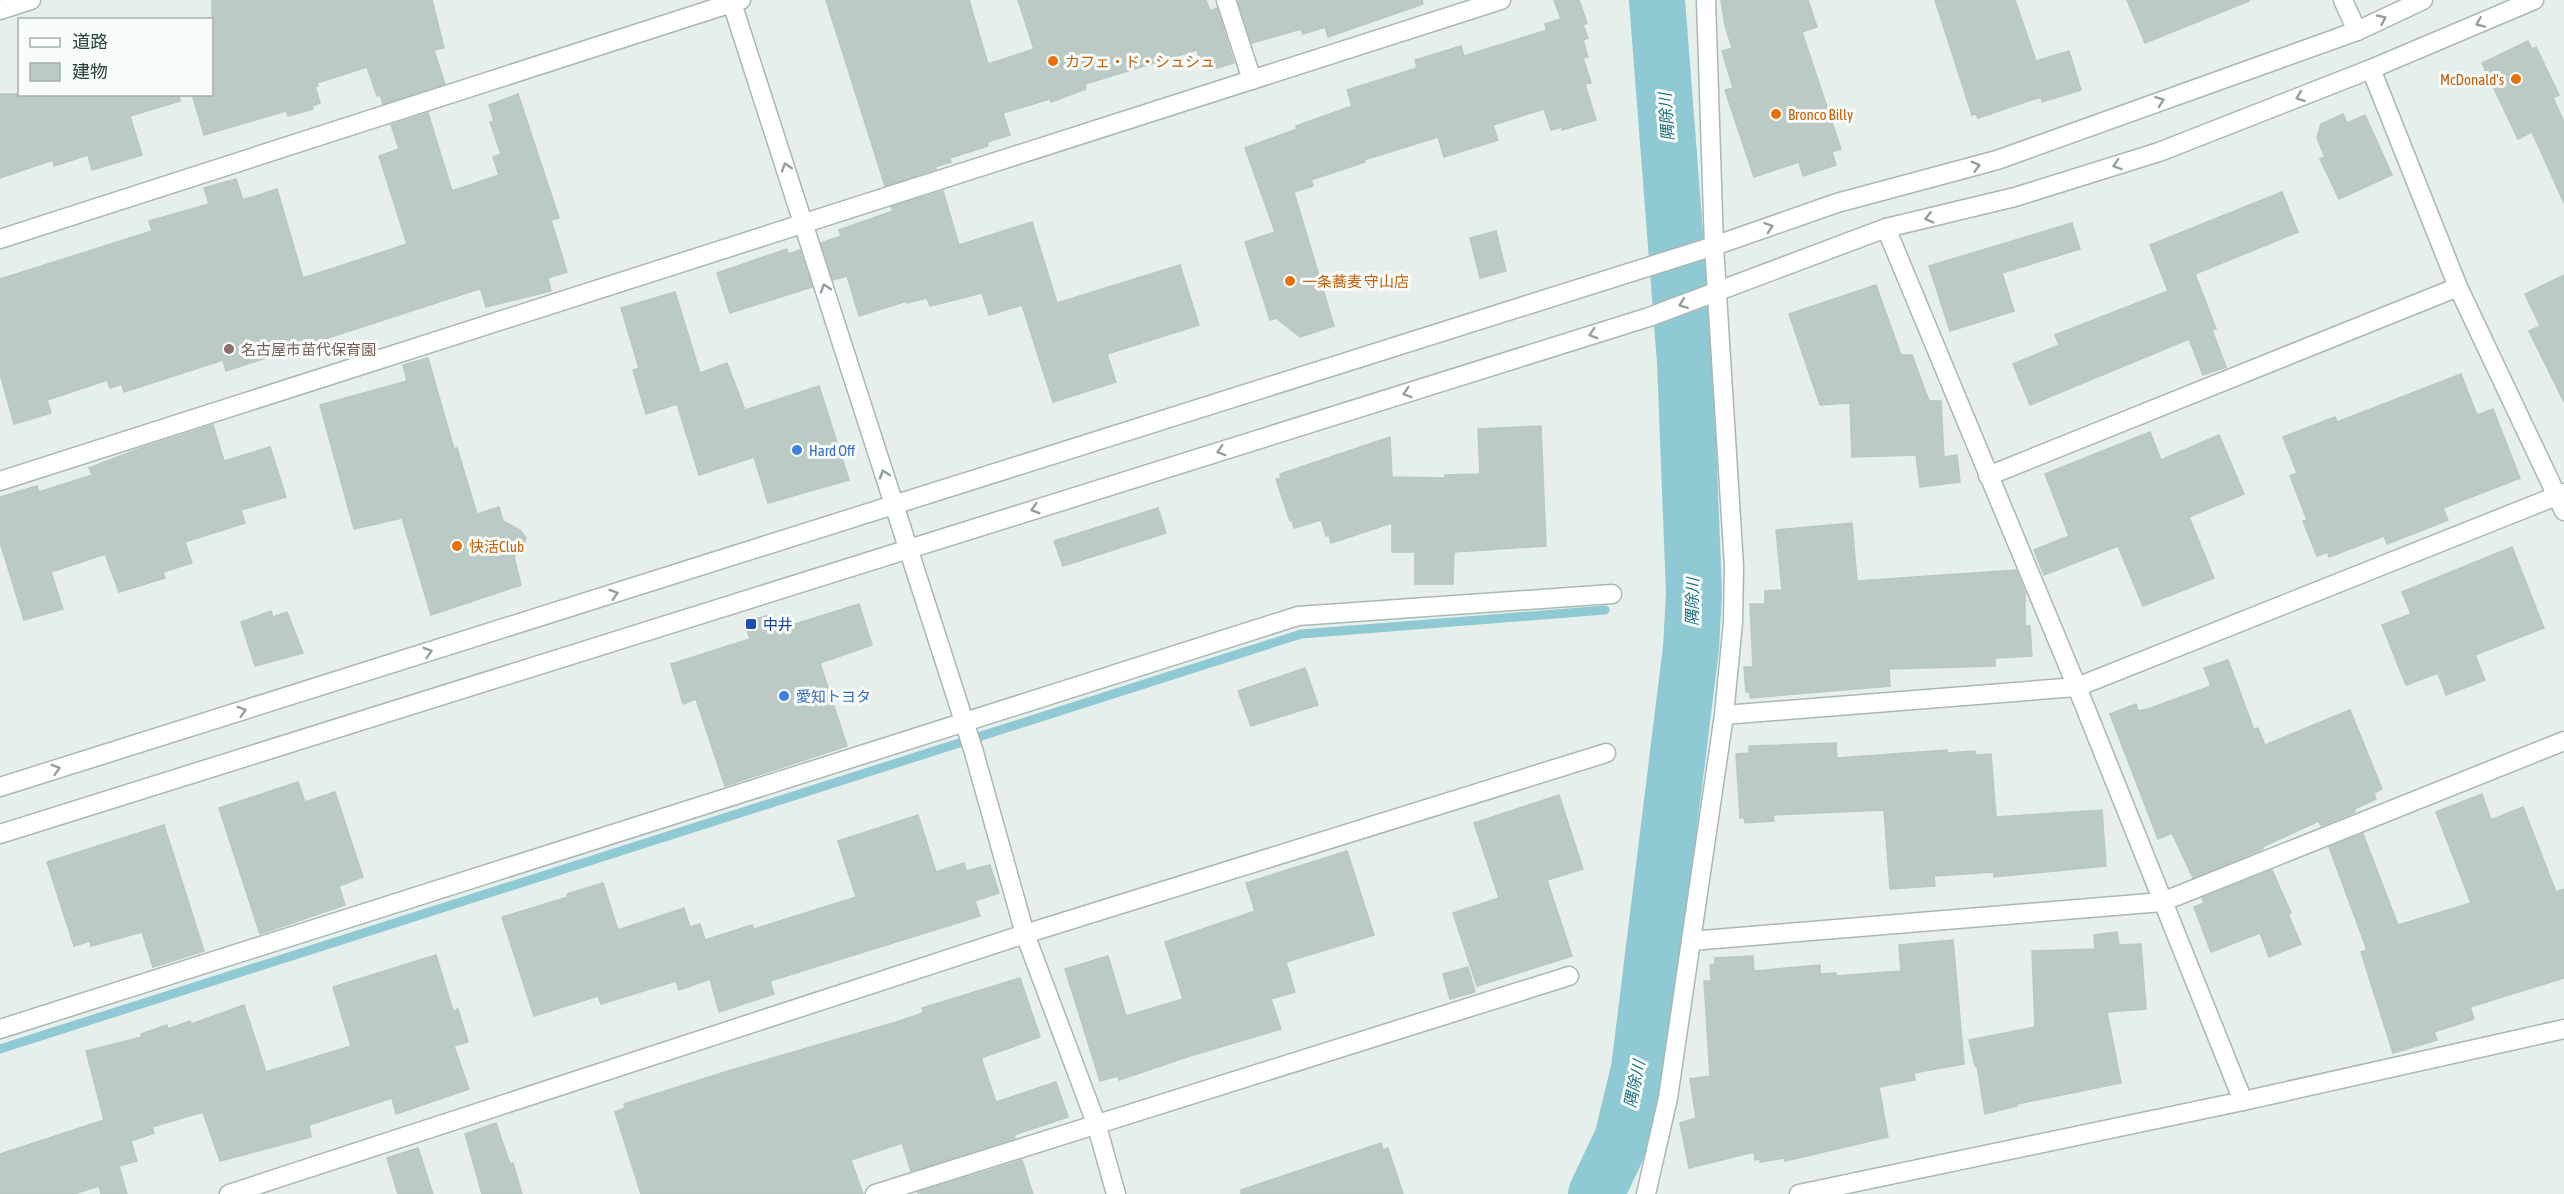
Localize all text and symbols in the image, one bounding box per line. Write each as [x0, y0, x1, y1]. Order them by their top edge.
one-way arrow [2376, 14, 2387, 26]
one-way arrow [2475, 16, 2486, 28]
legend [18, 18, 213, 96]
text: 道路 [72, 31, 108, 52]
place label: カフェ・ド・シュシュ [1065, 53, 1215, 70]
marker: カフェ・ド・シュシュ [1046, 54, 1060, 68]
text: 建物 [72, 61, 108, 82]
place label: McDonald's [2440, 71, 2504, 88]
marker: McDonald's [2509, 72, 2523, 86]
water label: 隅除川 [1655, 90, 1677, 142]
one-way arrow [2295, 90, 2306, 102]
one-way arrow [2155, 96, 2165, 109]
place label: Bronco Billy [1788, 106, 1853, 123]
marker: Bronco Billy [1769, 107, 1783, 121]
one-way arrow [2112, 158, 2123, 170]
one-way arrow [1971, 161, 1981, 173]
one-way arrow [780, 162, 793, 173]
one-way arrow [1924, 210, 1934, 223]
one-way arrow [1763, 221, 1774, 234]
place label: 一条蕎麦 守山店 [1302, 273, 1409, 290]
marker: 一条蕎麦 守山店 [1283, 274, 1297, 288]
one-way arrow [819, 283, 832, 294]
one-way arrow [1678, 296, 1689, 309]
one-way arrow [1588, 327, 1599, 339]
place label: 名古屋市苗代保育園 [241, 341, 376, 358]
marker: 名古屋市苗代保育園 [222, 342, 236, 356]
one-way arrow [1402, 385, 1413, 398]
place label: Hard Off [809, 442, 855, 459]
marker: Hard Off [790, 443, 804, 457]
one-way arrow [1216, 444, 1227, 456]
one-way arrow [878, 469, 891, 480]
one-way arrow [1030, 502, 1041, 515]
place label: 快活Club [469, 538, 524, 555]
marker: 快活Club [450, 539, 464, 553]
water label: 隅除川 [1683, 576, 1701, 626]
one-way arrow [608, 589, 619, 601]
place label: 中井 [763, 616, 793, 633]
marker: 中井 [744, 617, 758, 631]
one-way arrow [422, 647, 433, 659]
place label: 愛知トヨタ [796, 688, 871, 705]
marker: 愛知トヨタ [777, 689, 791, 703]
one-way arrow [236, 705, 247, 718]
one-way arrow [50, 764, 61, 776]
water label: 隅除川 [1620, 1057, 1648, 1109]

